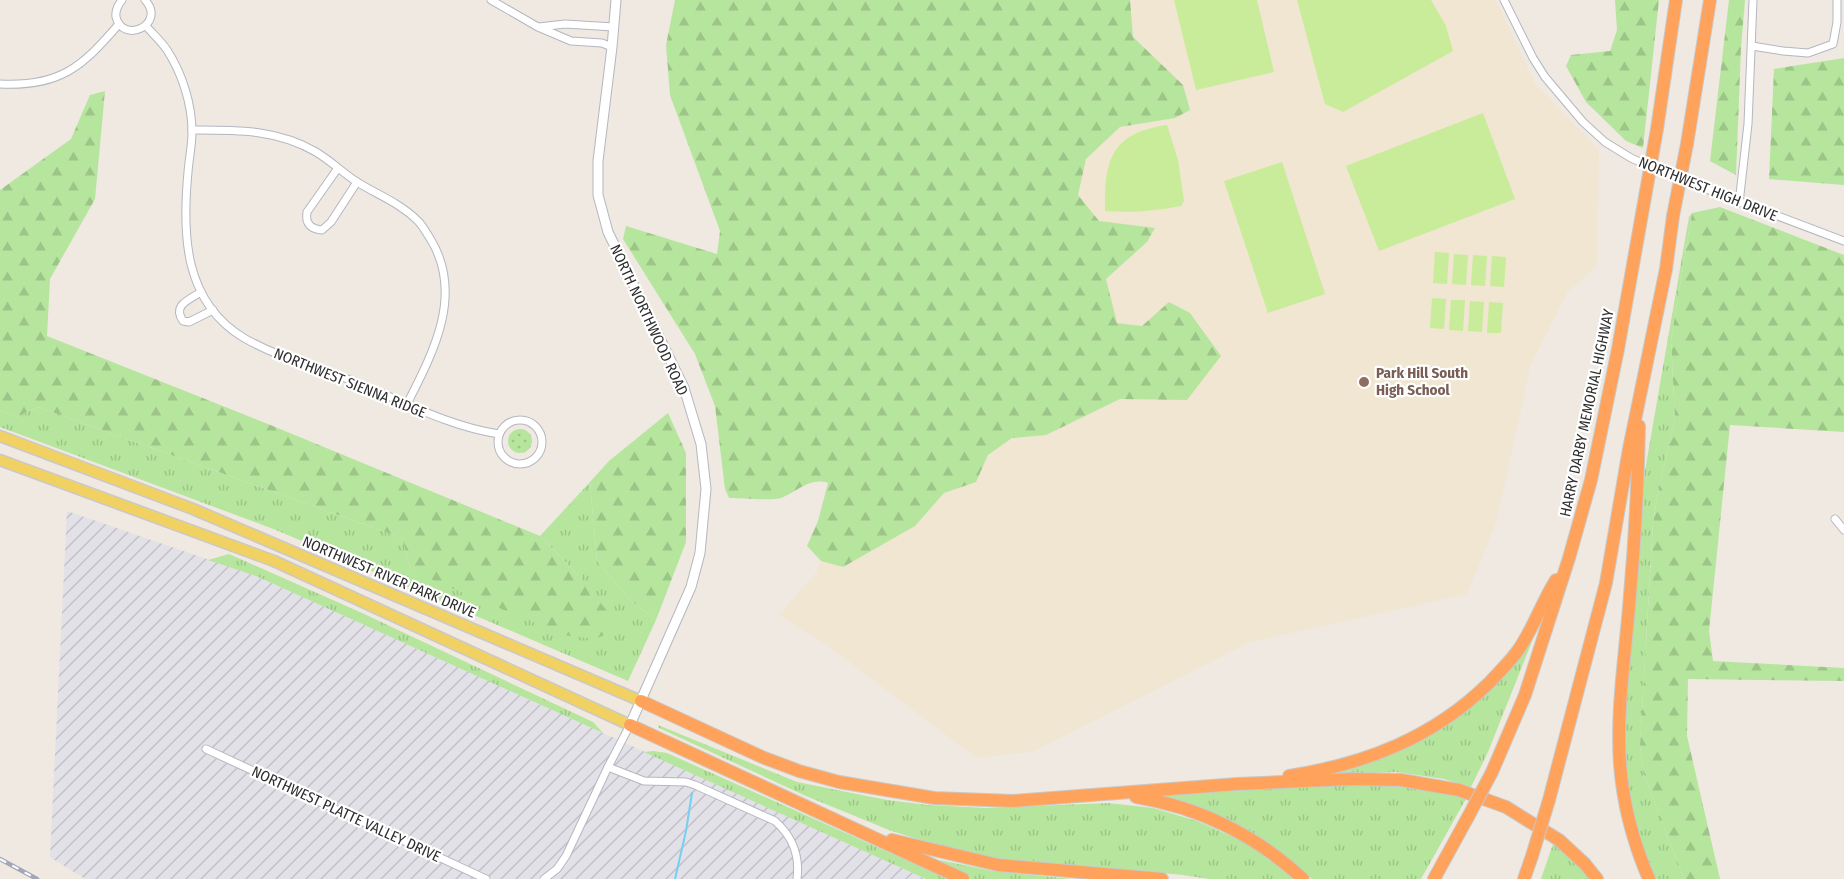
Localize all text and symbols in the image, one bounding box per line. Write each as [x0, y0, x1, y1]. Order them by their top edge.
street label: NORTHWEST HIGH DRIVE [1636, 153, 1780, 225]
street label: NORTH NORTHWOOD ROAD [606, 242, 692, 398]
street label: HARRY DARBY MEMORIAL HIGHWAY [1556, 307, 1618, 518]
street label: NORTHWEST SIENNA RIDGE [271, 344, 429, 422]
place label: Park Hill South High School [1376, 364, 1468, 399]
marker: Park Hill South High School [1357, 375, 1371, 389]
street label: NORTHWEST RIVER PARK DRIVE [300, 532, 478, 622]
street label: NORTHWEST PLATTE VALLEY DRIVE [249, 762, 443, 866]

